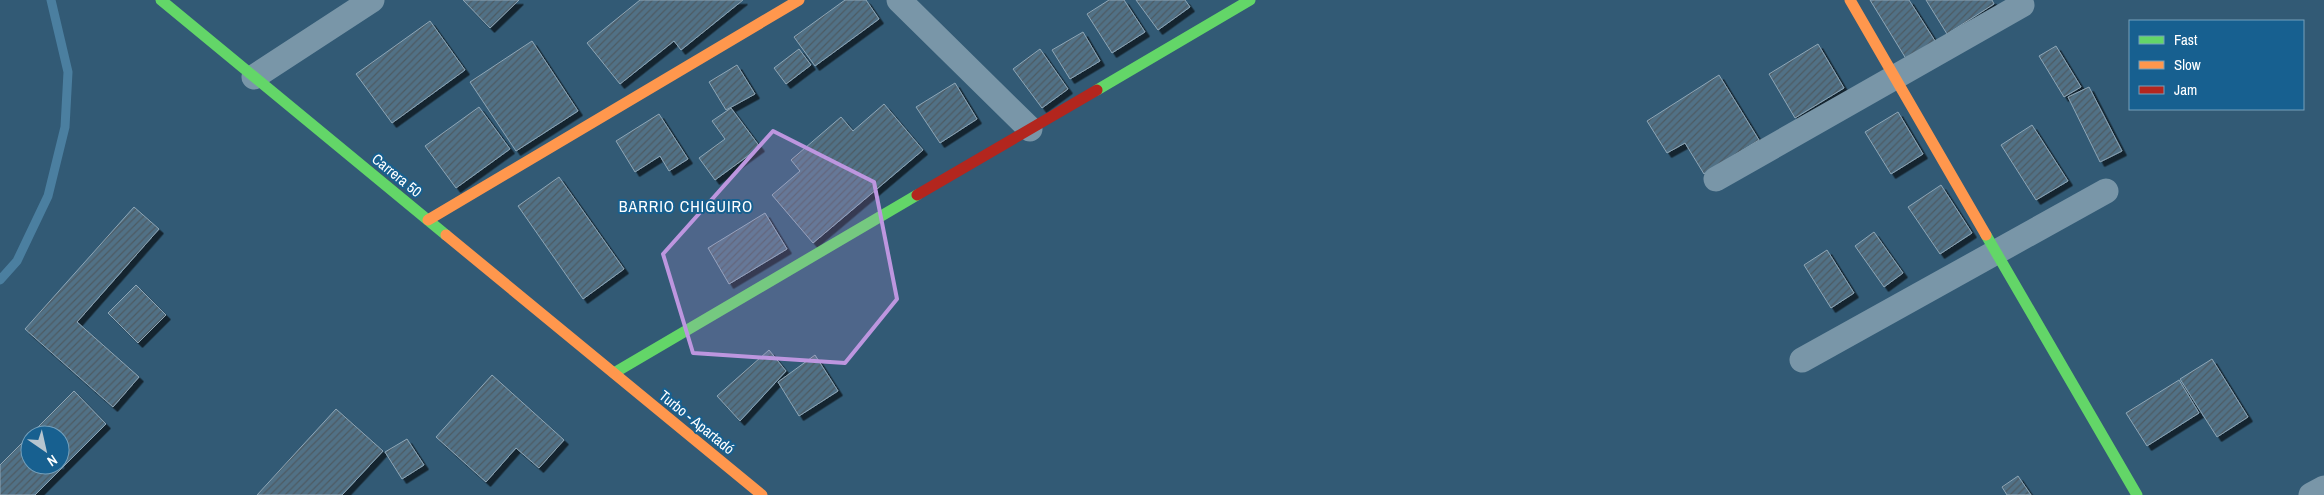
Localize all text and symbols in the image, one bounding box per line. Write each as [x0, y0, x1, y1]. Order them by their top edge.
legend [2129, 20, 2304, 110]
text: Fast [2174, 29, 2198, 50]
text: Slow [2174, 54, 2201, 75]
text: Jam [2174, 79, 2197, 100]
street label: Carrera 50 [368, 148, 427, 202]
district label: BARRIO CHIGUIRO [619, 195, 753, 217]
street label: Turbo - Apartadó [655, 385, 739, 459]
north arrow [20, 425, 70, 475]
text: N [44, 451, 61, 471]

